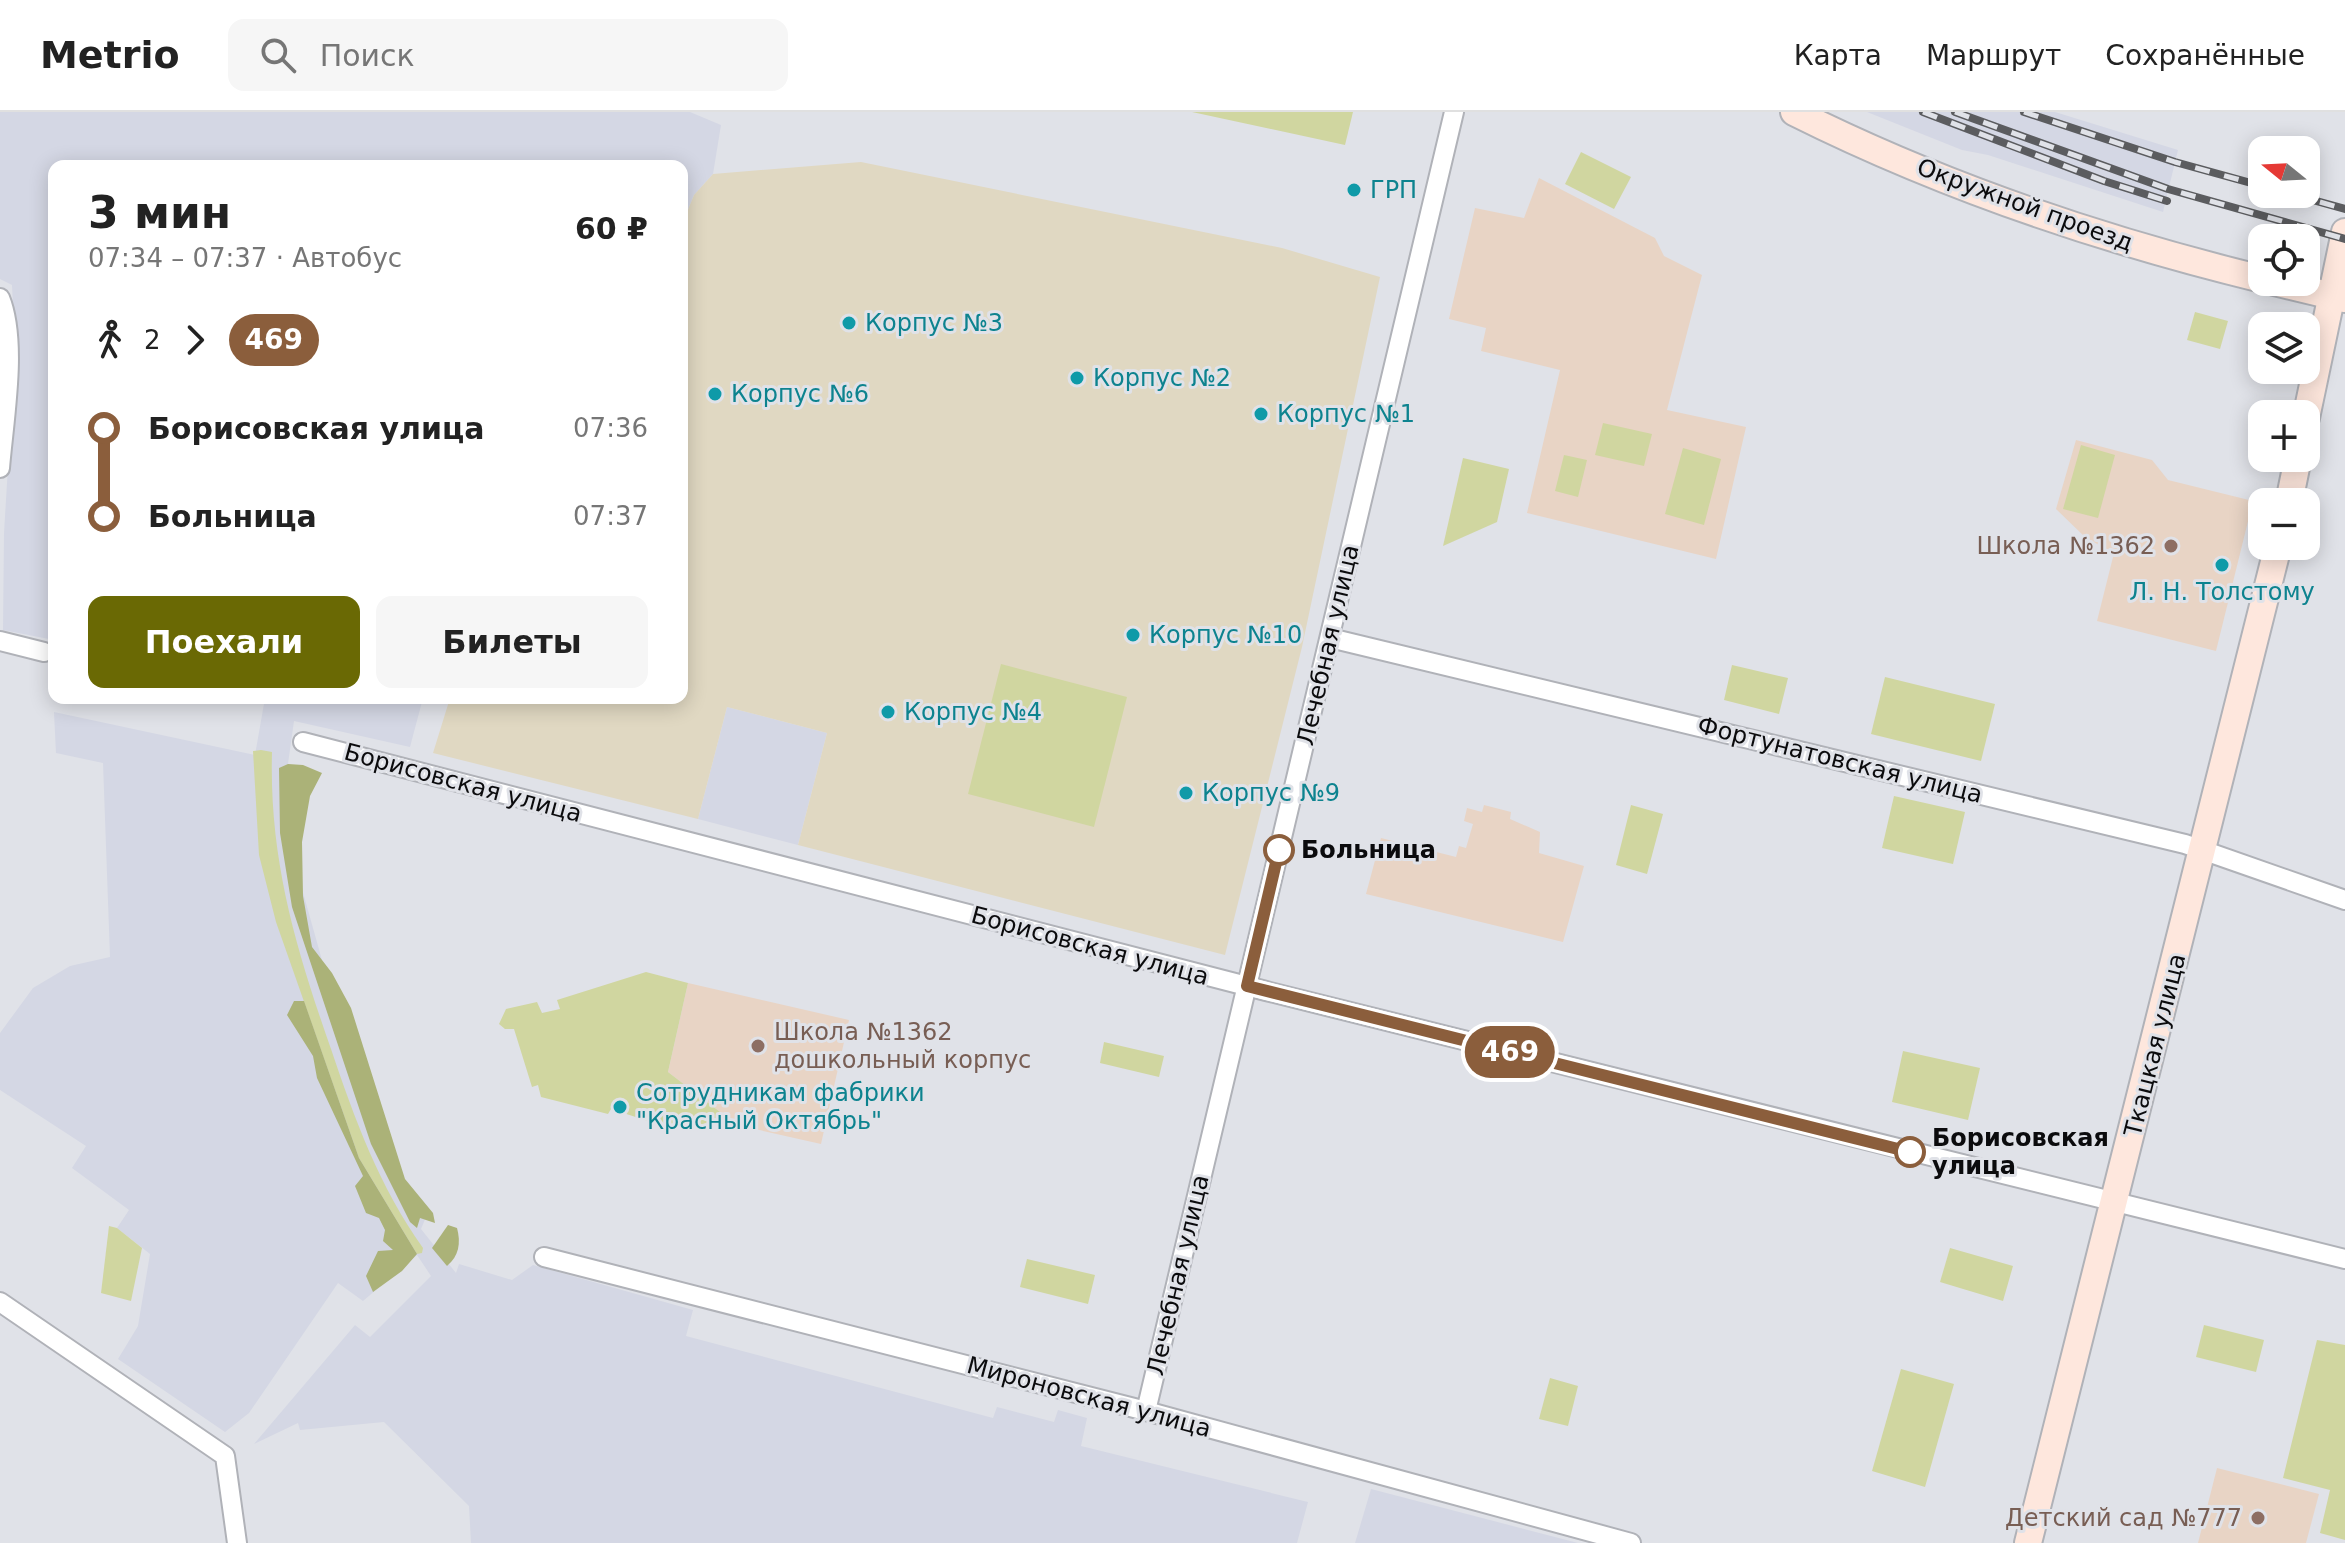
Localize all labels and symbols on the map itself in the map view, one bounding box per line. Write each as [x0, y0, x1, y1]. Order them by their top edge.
north arrow [2248, 136, 2320, 208]
street label: Окружной проезд [1913, 153, 2137, 257]
place label: ГРП [1370, 176, 1417, 204]
marker: ГРП [1345, 181, 1363, 199]
place label: Корпус №3 [865, 309, 1003, 337]
marker: Корпус №3 [840, 314, 858, 332]
place label: Корпус №2 [1093, 364, 1231, 392]
marker: Корпус №2 [1068, 369, 1086, 387]
place label: Корпус №6 [731, 380, 869, 408]
marker: Корпус №6 [706, 385, 724, 403]
place label: Корпус №1 [1277, 400, 1415, 428]
marker: Корпус №1 [1252, 405, 1270, 423]
place label: Школа №1362 [1976, 532, 2155, 560]
marker: Школа №1362 [2162, 537, 2180, 555]
street label: Лечебная улица [1291, 542, 1365, 748]
marker: Л. Н. Толстому [2213, 556, 2231, 574]
place label: Л. Н. Толстому [2129, 578, 2315, 606]
place label: Корпус №10 [1149, 621, 1302, 649]
marker: Корпус №10 [1124, 626, 1142, 644]
place label: Корпус №4 [904, 698, 1042, 726]
marker: Корпус №4 [879, 703, 897, 721]
street label: Фортунатовская улица [1695, 711, 1985, 809]
street label: Борисовская улица [341, 738, 585, 828]
place label: Корпус №9 [1202, 779, 1340, 807]
marker: Корпус №9 [1177, 784, 1195, 802]
marker: Больница [1264, 835, 1294, 865]
place label: Больница [1301, 836, 1436, 864]
street label: Борисовская улица [968, 901, 1212, 991]
street label: Ткацкая улица [2118, 951, 2191, 1140]
place label: Школа №1362 дошкольный корпус [774, 1018, 1031, 1074]
line badge: 469 [1464, 1026, 1556, 1078]
marker: Школа №1362 дошкольный корпус [749, 1037, 767, 1055]
place label: Сотрудникам фабрики "Красный Октябрь" [636, 1079, 925, 1135]
marker: Сотрудникам фабрики "Красный Октябрь" [611, 1098, 629, 1116]
place label: Борисовская улица [1932, 1124, 2109, 1180]
marker: Борисовская улица [1895, 1137, 1925, 1167]
street label: Лечебная улица [1141, 1172, 1215, 1378]
street label: Мироновская улица [964, 1351, 1214, 1443]
place label: Детский сад №777 [2005, 1504, 2242, 1532]
marker: Детский сад №777 [2249, 1509, 2267, 1527]

